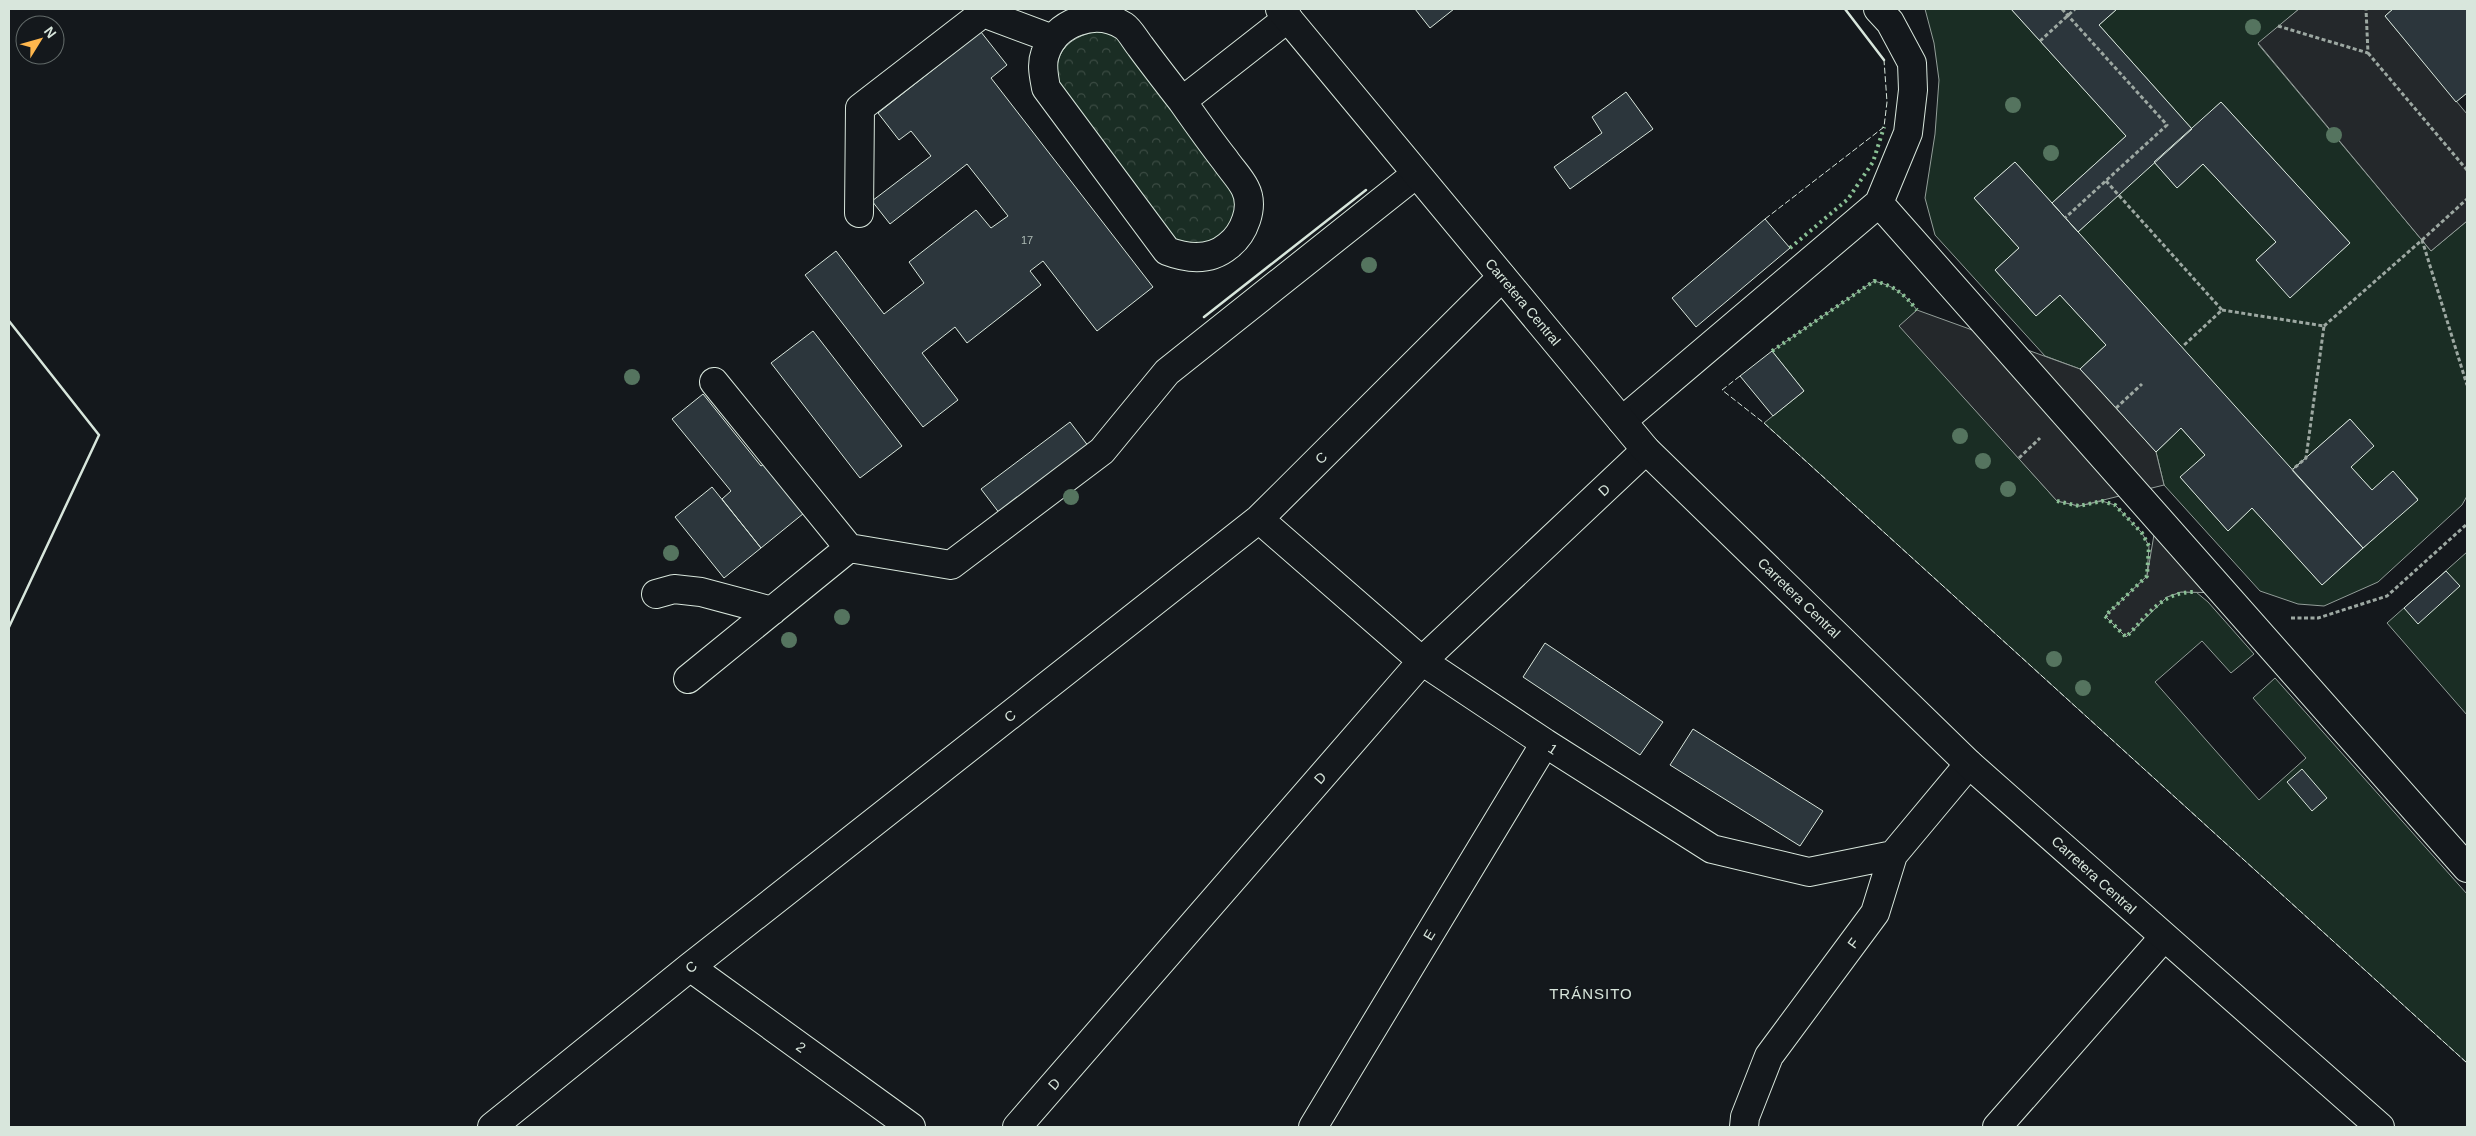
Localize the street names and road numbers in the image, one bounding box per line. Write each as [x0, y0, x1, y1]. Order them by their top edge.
street label: Carretera Central [1482, 255, 1564, 349]
street label: C [1312, 449, 1330, 467]
street label: D [1595, 481, 1613, 499]
street label: Carretera Central [1755, 555, 1843, 641]
street label: C [1001, 707, 1019, 725]
street label: 1 [1545, 740, 1561, 758]
street label: D [1311, 769, 1329, 787]
street label: Carretera Central [2048, 833, 2140, 917]
street label: E [1420, 927, 1438, 943]
street label: F [1844, 935, 1862, 951]
street label: C [682, 958, 700, 976]
street label: 2 [793, 1038, 809, 1056]
street label: D [1045, 1075, 1063, 1093]

